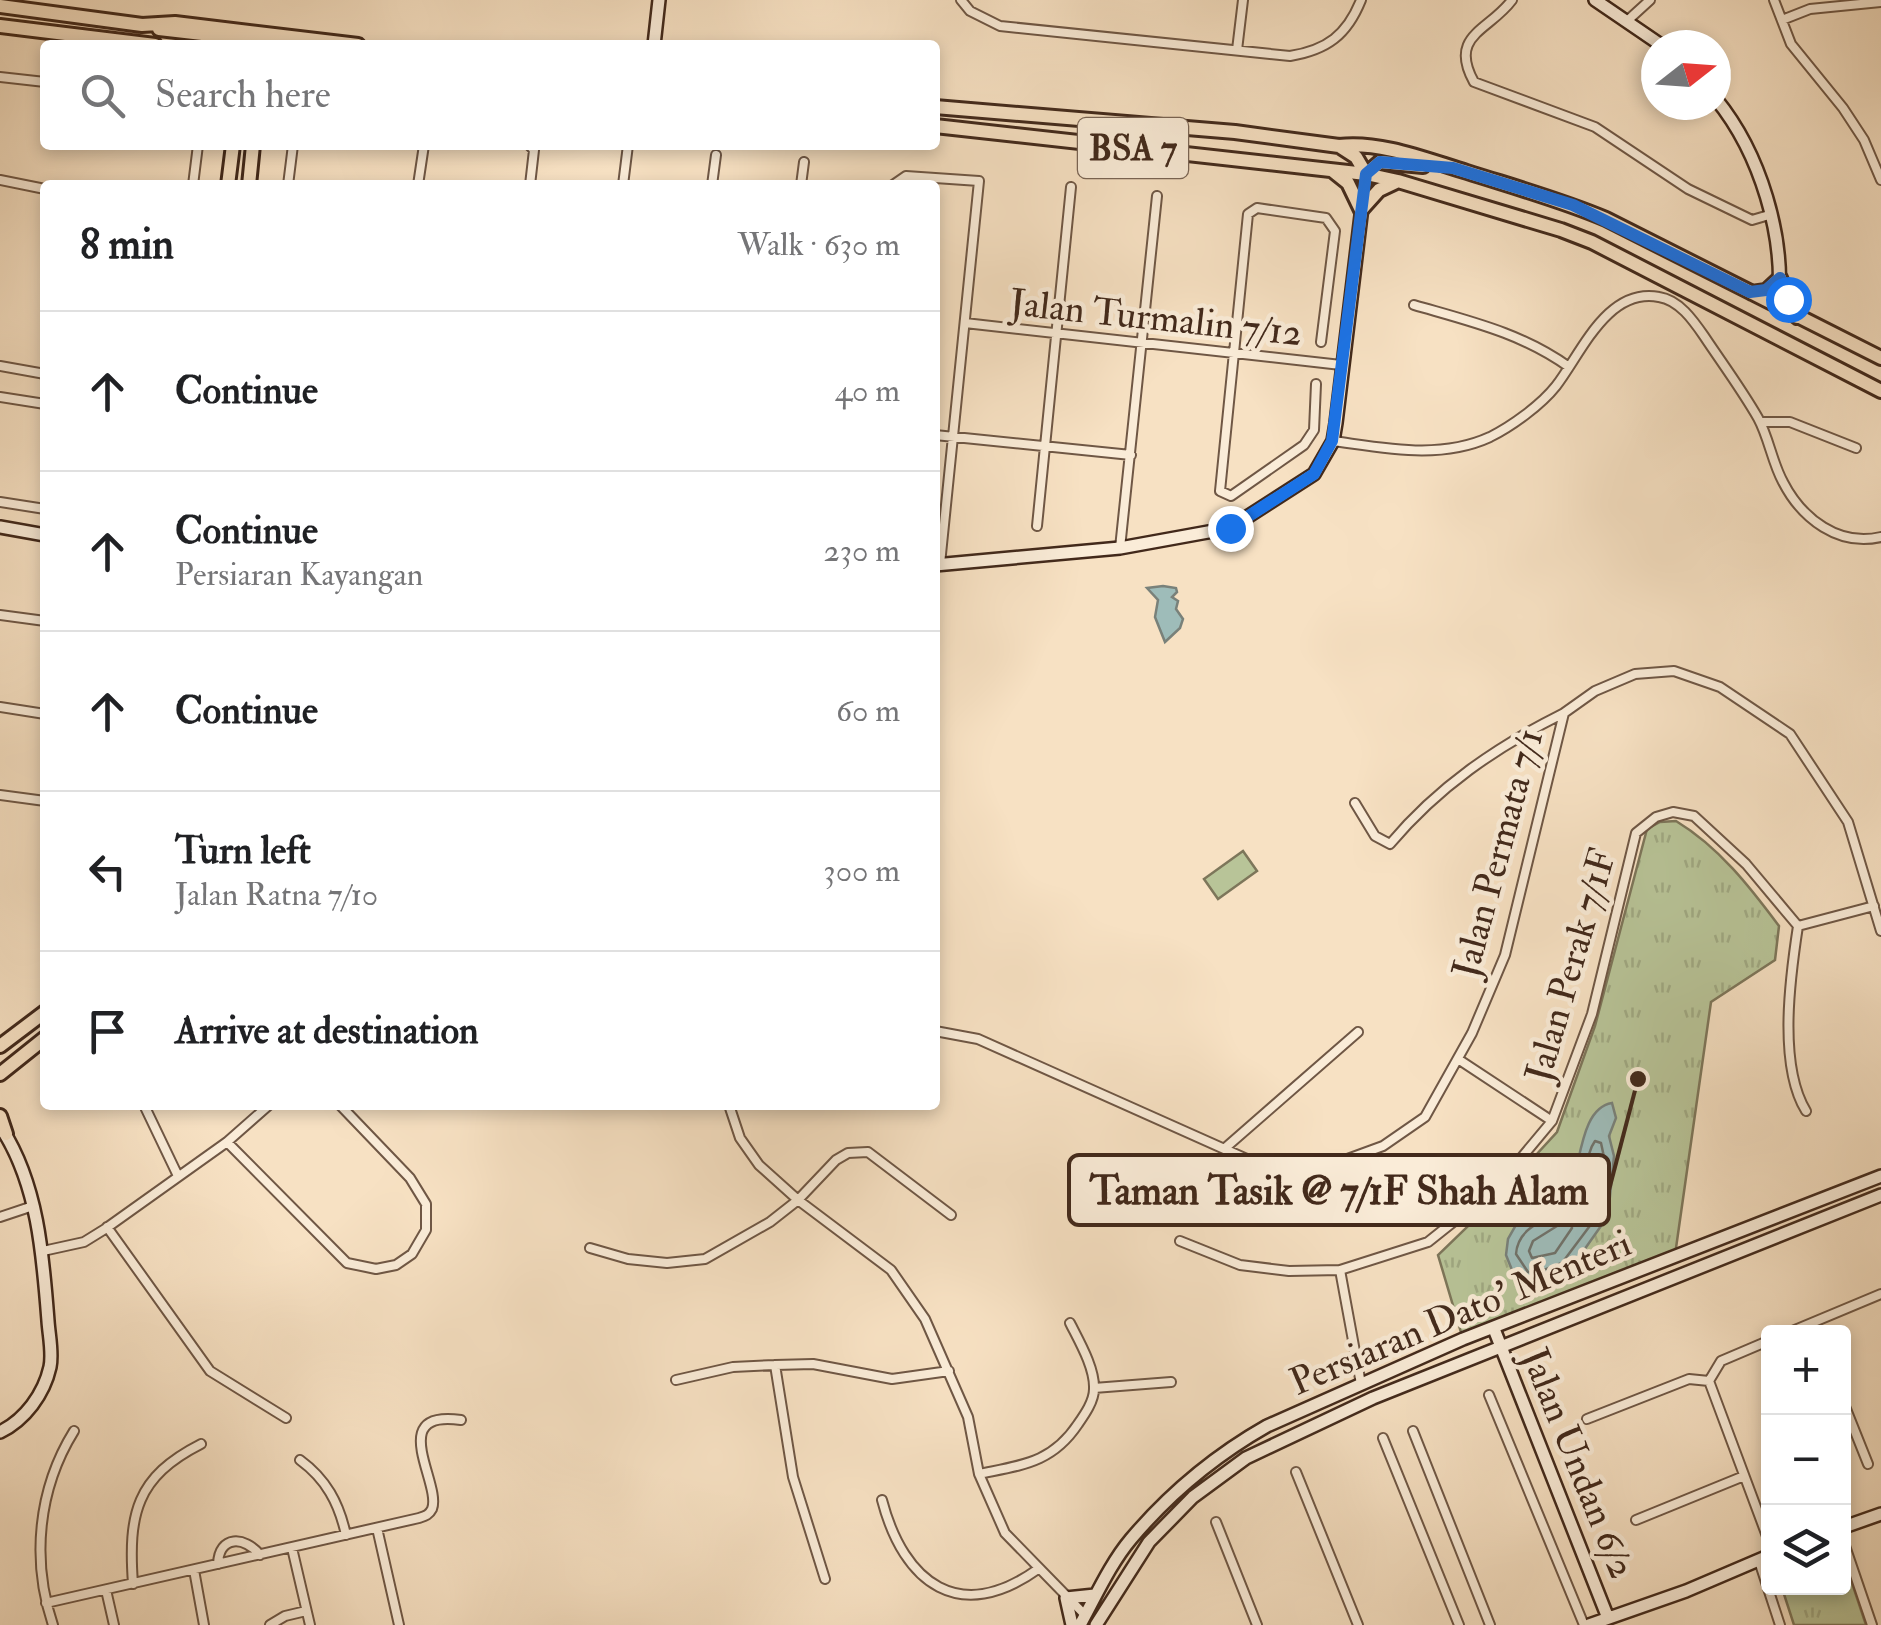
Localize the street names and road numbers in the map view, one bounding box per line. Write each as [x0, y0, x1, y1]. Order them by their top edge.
road number: BSA 7 [1078, 118, 1188, 178]
street label: Jalan Turmalin 7/12 [1006, 279, 1304, 357]
street label: Jalan Permata 7/1 [1441, 723, 1554, 984]
street label: Jalan Perak 7/1F [1514, 843, 1627, 1088]
street label: Persiaran Dato' Menteri [1283, 1219, 1638, 1407]
street label: Jalan Undan 6/2 [1510, 1340, 1646, 1585]

